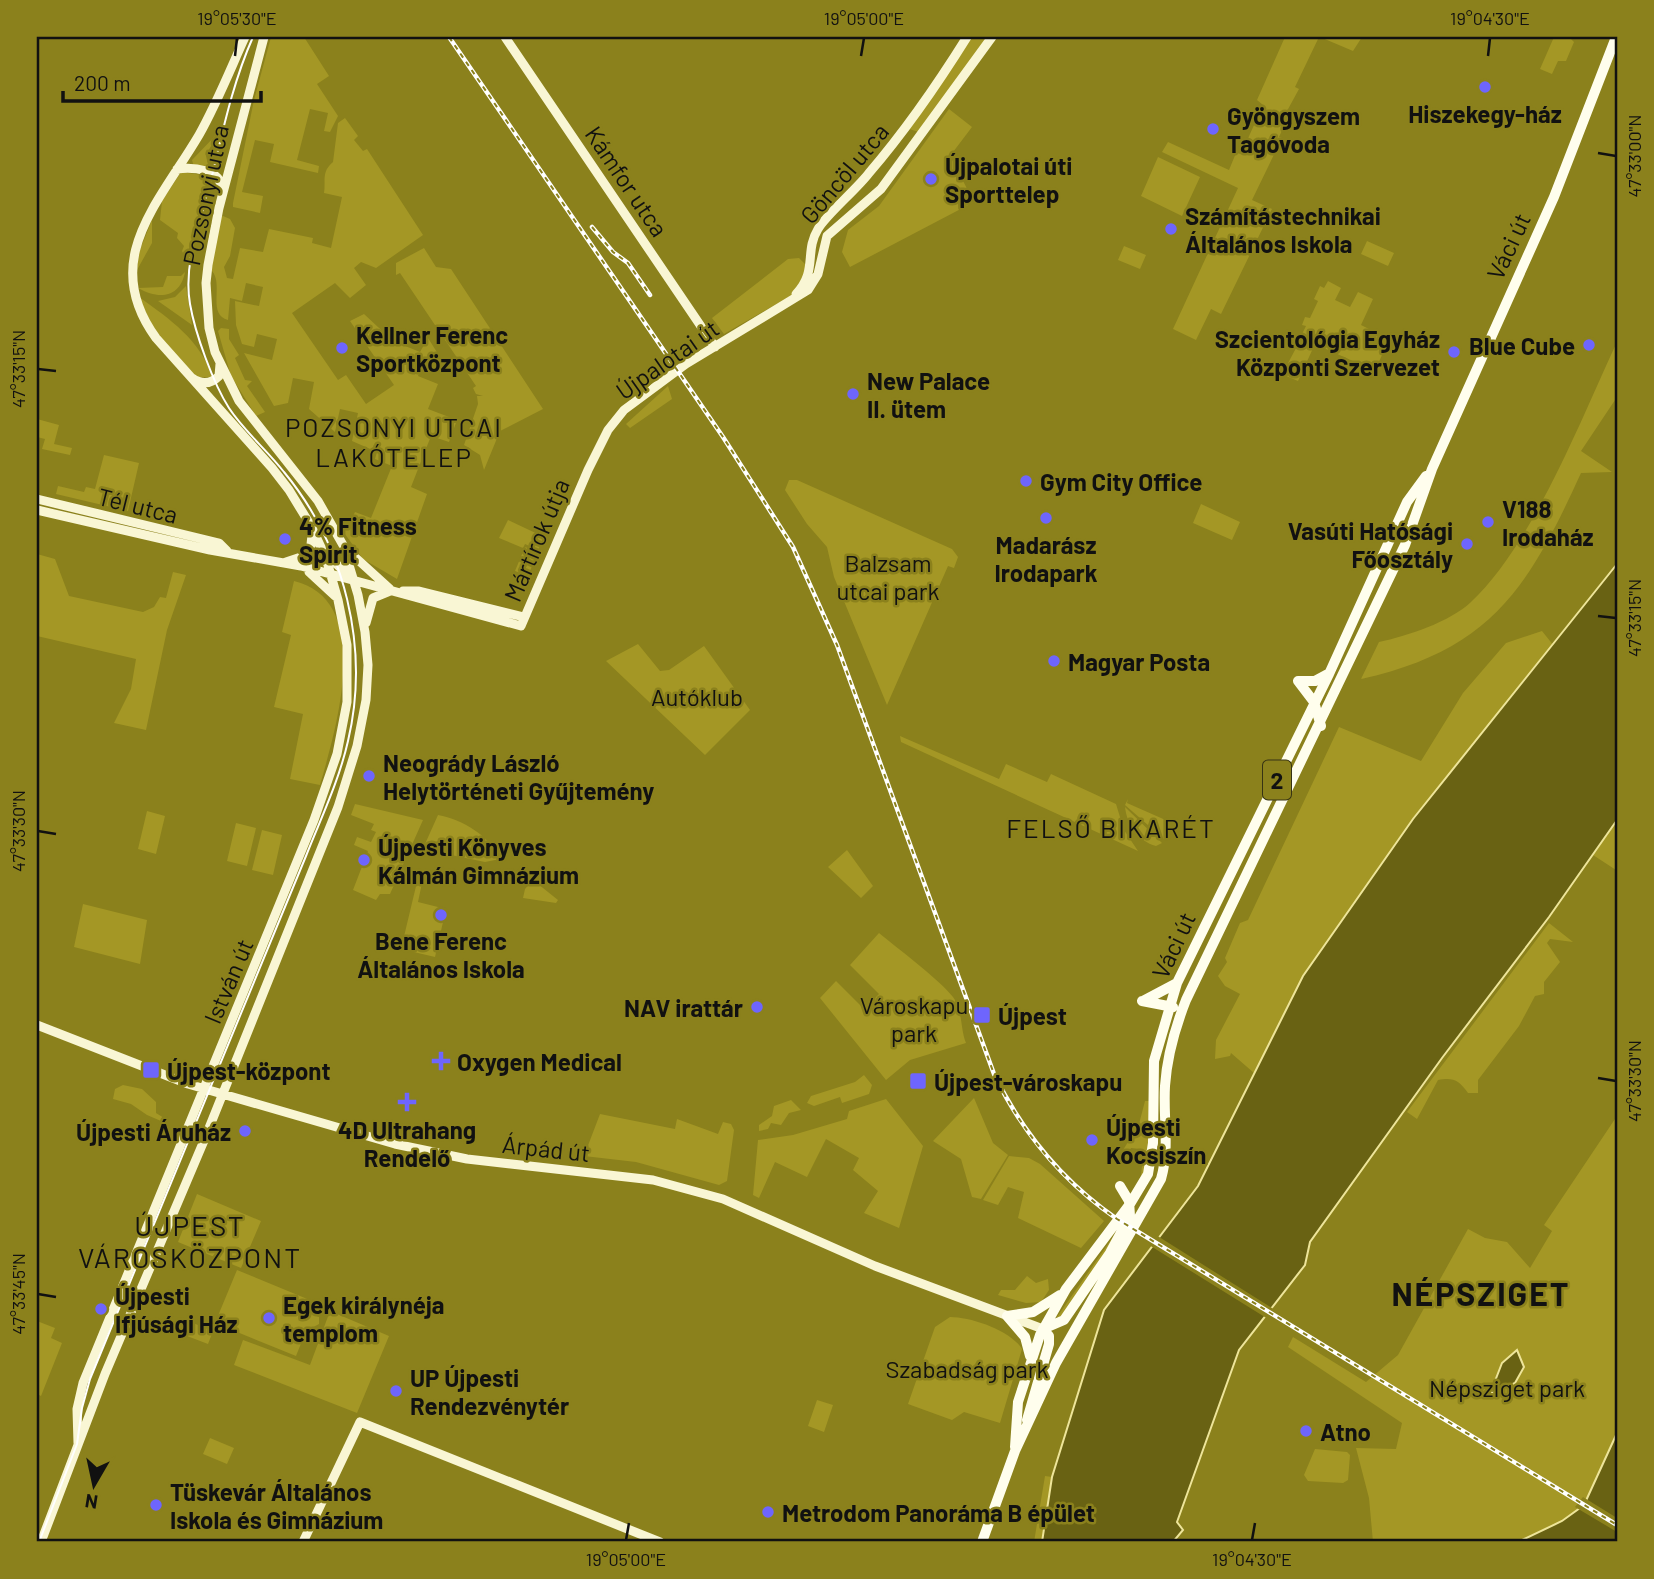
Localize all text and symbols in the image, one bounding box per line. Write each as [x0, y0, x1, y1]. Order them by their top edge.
text: 19°05'30"E [197, 7, 277, 29]
text: 19°05'00"E [824, 7, 904, 29]
text: 19°04'30"E [1450, 7, 1530, 29]
scale bar [63, 60, 261, 104]
text: 200 m [74, 70, 131, 95]
marker: Hiszekegy-ház [1477, 79, 1493, 95]
place label: Hiszekegy-ház [1408, 99, 1562, 128]
place label: Gyöngyszem Tagóvoda [1227, 101, 1360, 158]
text: 47°33'00"N [1623, 115, 1645, 197]
street label: Göncöl utca [794, 117, 894, 229]
street label: Kámfor utca [580, 120, 674, 242]
marker: Gyöngyszem Tagóvoda [1205, 121, 1221, 137]
street label: Pozsonyi utca [176, 122, 234, 268]
place label: Újpalotai úti Sporttelep [945, 151, 1072, 208]
marker: Újpalotai úti Sporttelep [923, 171, 939, 187]
place label: Számítástechnikai Általános Iskola [1185, 201, 1381, 258]
street label: Váci út [1480, 208, 1536, 284]
marker: Számítástechnikai Általános Iskola [1163, 221, 1179, 237]
street label: Újpalotai út [610, 313, 724, 405]
place label: Kellner Ferenc Sportközpont [356, 320, 508, 377]
place label: Szcientológia Egyház Központi Szervezet [1215, 324, 1440, 381]
text: 47°33'15"N [7, 330, 29, 408]
place label: Blue Cube [1469, 331, 1575, 360]
marker: Blue Cube [1581, 337, 1597, 353]
marker: Kellner Ferenc Sportközpont [334, 340, 350, 356]
marker: Szcientológia Egyház Központi Szervezet [1446, 344, 1462, 360]
place label: New Palace II. ütem [867, 366, 990, 423]
marker: New Palace II. ütem [845, 386, 861, 402]
district label: POZSONYI UTCAI LAKÓTELEP [285, 411, 503, 472]
place label: Gym City Office [1040, 467, 1202, 496]
marker: Gym City Office [1018, 473, 1034, 489]
street label: Mártírok útja [497, 474, 575, 606]
street label: Tél utca [95, 481, 181, 529]
place label: V188 Irodaház [1502, 494, 1594, 551]
marker: Madarász Irodapark [1038, 510, 1054, 526]
place label: 4% Fitness Spirit [299, 511, 417, 568]
marker: V188 Irodaház [1480, 514, 1496, 530]
place label: Vasúti Hatósági Főosztály [1288, 516, 1453, 573]
place label: Madarász Irodapark [994, 530, 1098, 587]
marker: 4% Fitness Spirit [277, 531, 293, 547]
marker: Vasúti Hatósági Főosztály [1459, 536, 1475, 552]
park label: Balzsam utcai park [836, 548, 940, 605]
text: 47°33'15"N [1623, 579, 1645, 657]
place label: Magyar Posta [1068, 647, 1210, 676]
marker: Magyar Posta [1046, 653, 1062, 669]
park label: Autóklub [651, 682, 743, 711]
place label: Neogrády László Helytörténeti Gyűjtemény [383, 748, 654, 805]
road number: 2 [1263, 760, 1291, 800]
marker: Neogrády László Helytörténeti Gyűjtemény [361, 768, 377, 784]
text: 47°33'30"N [7, 790, 29, 872]
district label: FELSŐ BIKARÉT [1006, 812, 1216, 843]
place label: Újpesti Könyves Kálmán Gimnázium [378, 832, 579, 889]
marker: Újpesti Könyves Kálmán Gimnázium [356, 852, 372, 868]
marker: Bene Ferenc Általános Iskola [433, 907, 449, 923]
street label: Váci út [1145, 907, 1201, 983]
place label: Bene Ferenc Általános Iskola [357, 926, 525, 983]
street label: István út [197, 934, 259, 1028]
park label: Városkapu park [860, 990, 968, 1047]
place label: NAV irattár [624, 993, 743, 1022]
marker: NAV irattár [749, 999, 765, 1015]
place label: Újpest [998, 1001, 1067, 1030]
marker: Újpest [972, 1005, 992, 1025]
text: 47°33'30"N [1623, 1040, 1645, 1122]
place label: Oxygen Medical [457, 1047, 622, 1076]
marker: Oxygen Medical [431, 1051, 451, 1071]
place label: Újpest-központ [167, 1056, 331, 1085]
marker: Újpest-központ [141, 1060, 161, 1080]
place label: Újpest-városkapu [934, 1067, 1122, 1096]
marker: Újpest-városkapu [908, 1071, 928, 1091]
marker: 4D Ultrahang Rendelő [397, 1092, 417, 1112]
place label: Újpesti Kocsiszín [1106, 1112, 1207, 1169]
place label: 4D Ultrahang Rendelő [338, 1115, 476, 1172]
place label: Újpesti Áruház [76, 1117, 231, 1146]
marker: Újpesti Áruház [237, 1123, 253, 1139]
street label: Árpád út [501, 1129, 591, 1167]
marker: Újpesti Kocsiszín [1084, 1132, 1100, 1148]
district label: ÚJPEST VÁROSKÖZPONT [78, 1208, 302, 1274]
text: 47°33'45"N [7, 1253, 29, 1335]
district label: NÉPSZIGET [1391, 1274, 1571, 1312]
place label: Újpesti Ifjúsági Ház [115, 1281, 238, 1338]
place label: Egek királynéja templom [283, 1290, 445, 1347]
marker: Újpesti Ifjúsági Ház [93, 1301, 109, 1317]
marker: Egek királynéja templom [261, 1310, 277, 1326]
park label: Szabadság park [885, 1354, 1049, 1383]
place label: UP Újpesti Rendezvénytér [410, 1363, 569, 1420]
park label: Népsziget park [1429, 1373, 1585, 1402]
marker: UP Újpesti Rendezvénytér [388, 1383, 404, 1399]
place label: Atno [1320, 1417, 1371, 1446]
marker: Atno [1298, 1423, 1314, 1439]
north arrow [60, 1450, 130, 1520]
place label: Tüskevár Általános Iskola és Gimnázium [170, 1477, 383, 1534]
text: N [83, 1490, 99, 1515]
marker: Tüskevár Általános Iskola és Gimnázium [148, 1497, 164, 1513]
place label: Metrodom Panoráma B épület [782, 1498, 1095, 1527]
marker: Metrodom Panoráma B épület [760, 1504, 776, 1520]
text: 19°05'00"E [586, 1548, 666, 1570]
text: 19°04'30"E [1212, 1548, 1292, 1570]

